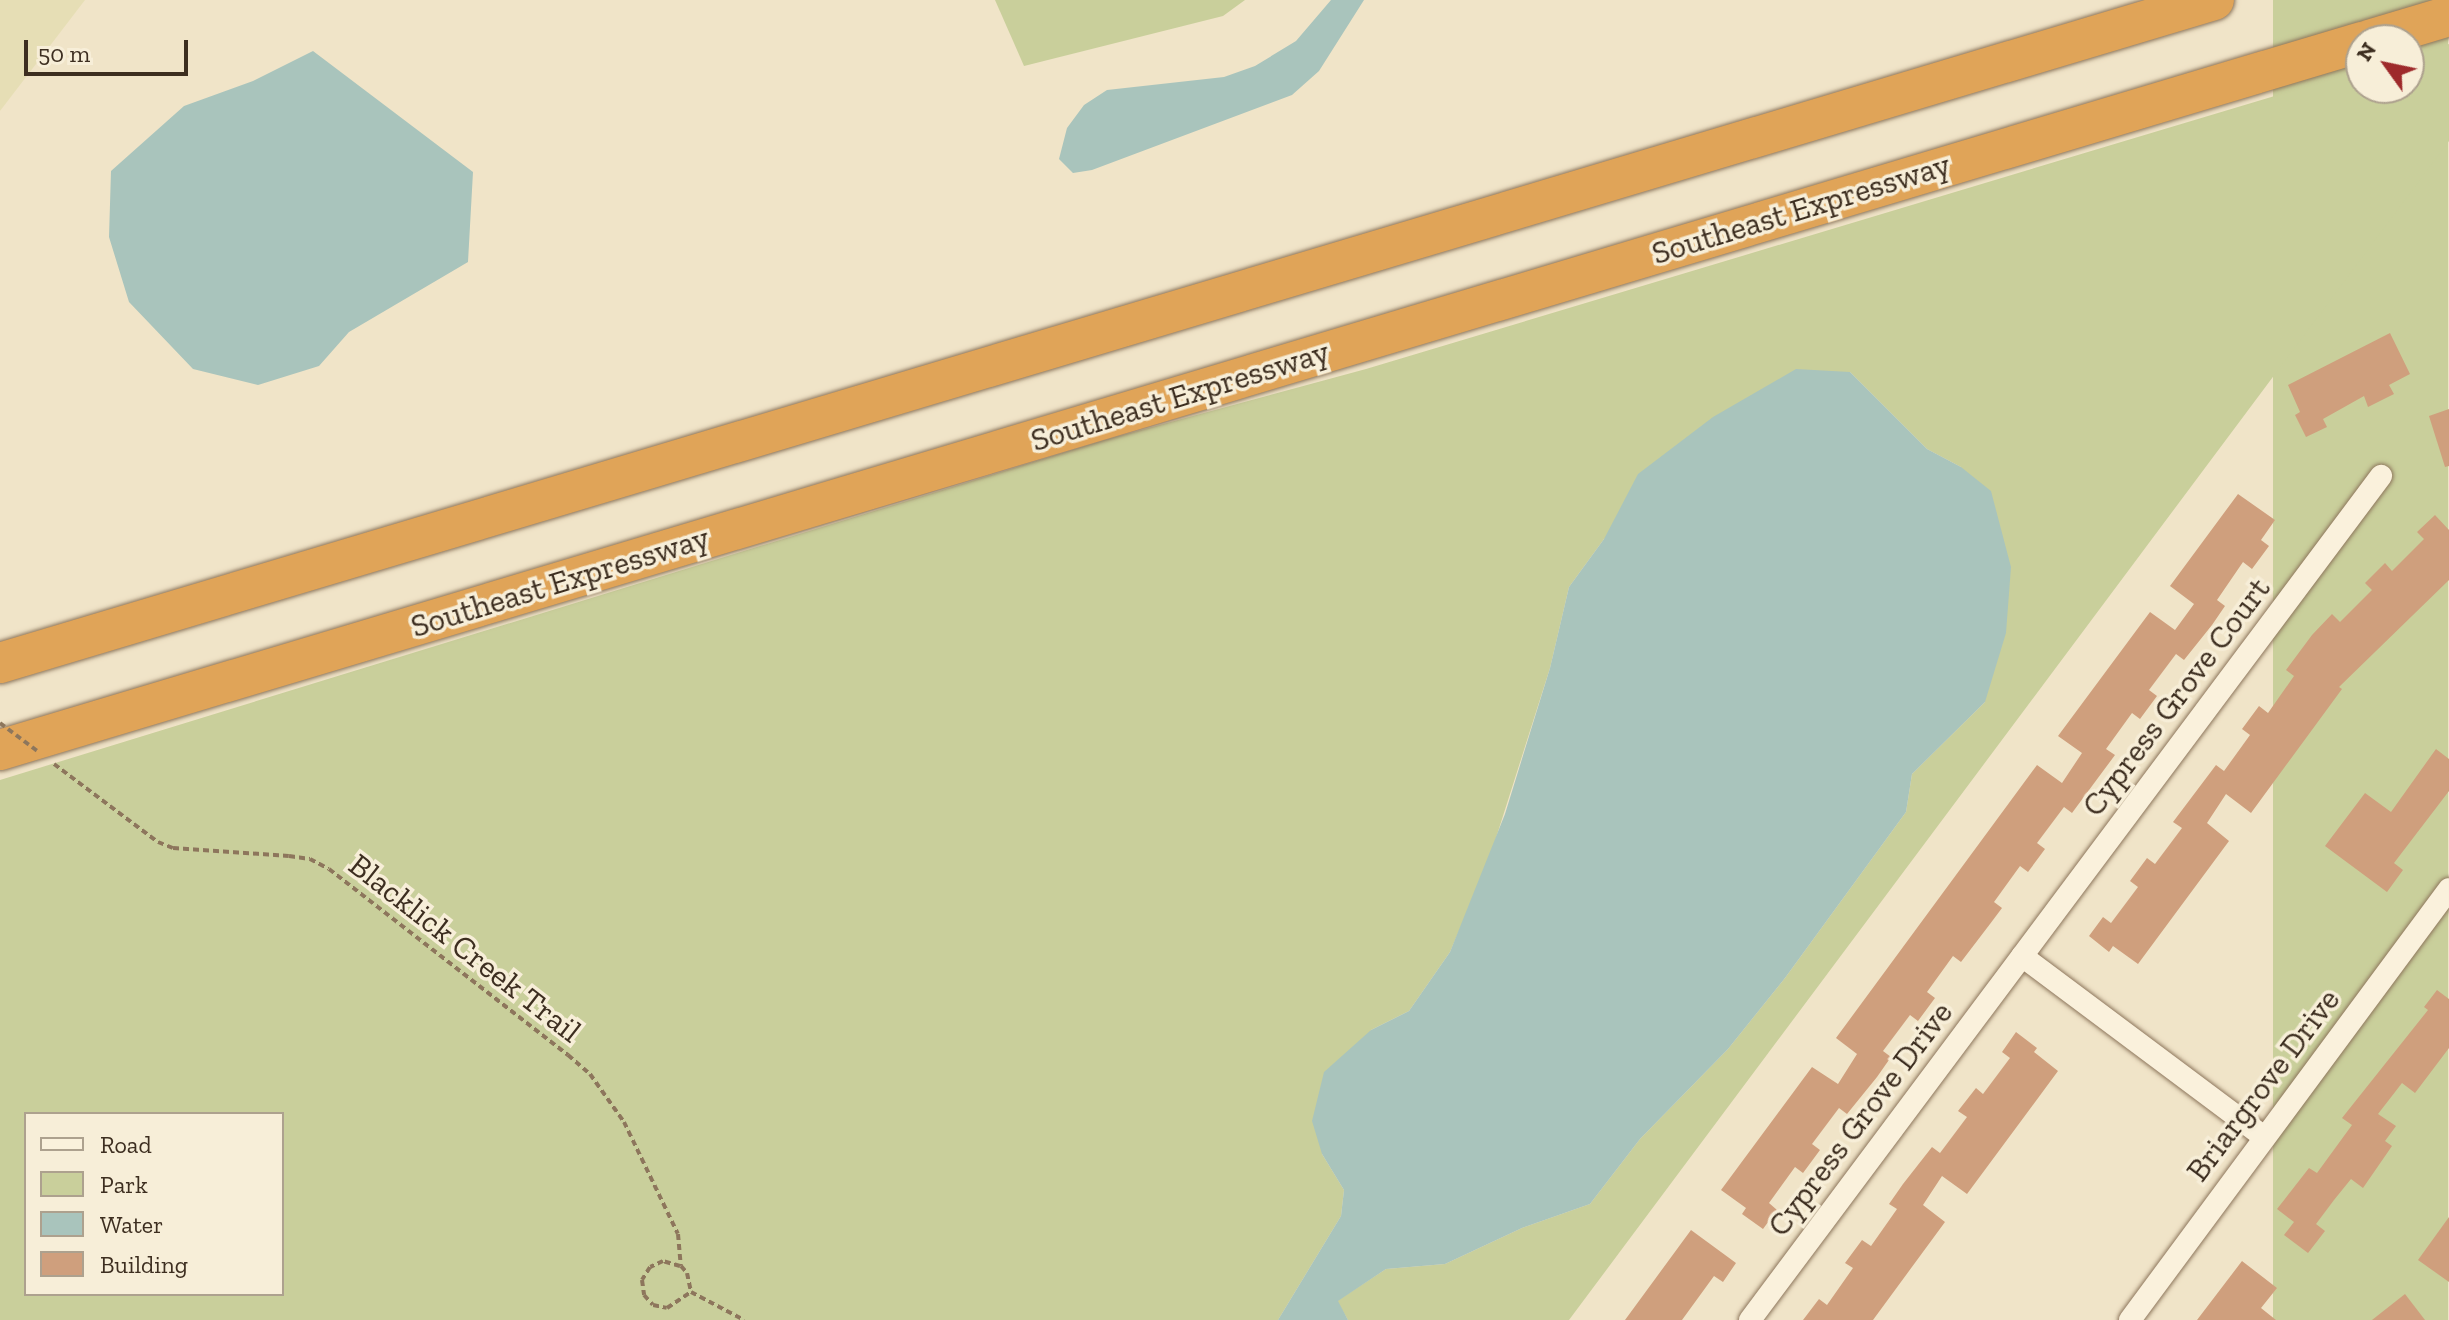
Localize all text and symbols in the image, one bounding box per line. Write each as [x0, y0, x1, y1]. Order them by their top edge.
scale bar [28, 24, 192, 74]
north arrow [2345, 24, 2425, 104]
text: N [2350, 37, 2382, 66]
text: 50 m [38, 39, 90, 68]
street label: Southeast Expressway [1647, 145, 1955, 273]
street label: Southeast Expressway [1026, 332, 1334, 460]
street label: Southeast Expressway [406, 518, 714, 646]
street label: Cypress Grove Court [2074, 570, 2278, 824]
street label: Blacklick Creek Trail [341, 845, 589, 1051]
street label: Briargrove Drive [2178, 981, 2348, 1189]
street label: Cypress Grove Drive [1759, 994, 1961, 1244]
legend [24, 1112, 284, 1296]
text: Road [100, 1130, 152, 1159]
text: Park [100, 1170, 148, 1199]
text: Water [100, 1210, 163, 1239]
text: Building [100, 1250, 188, 1279]

